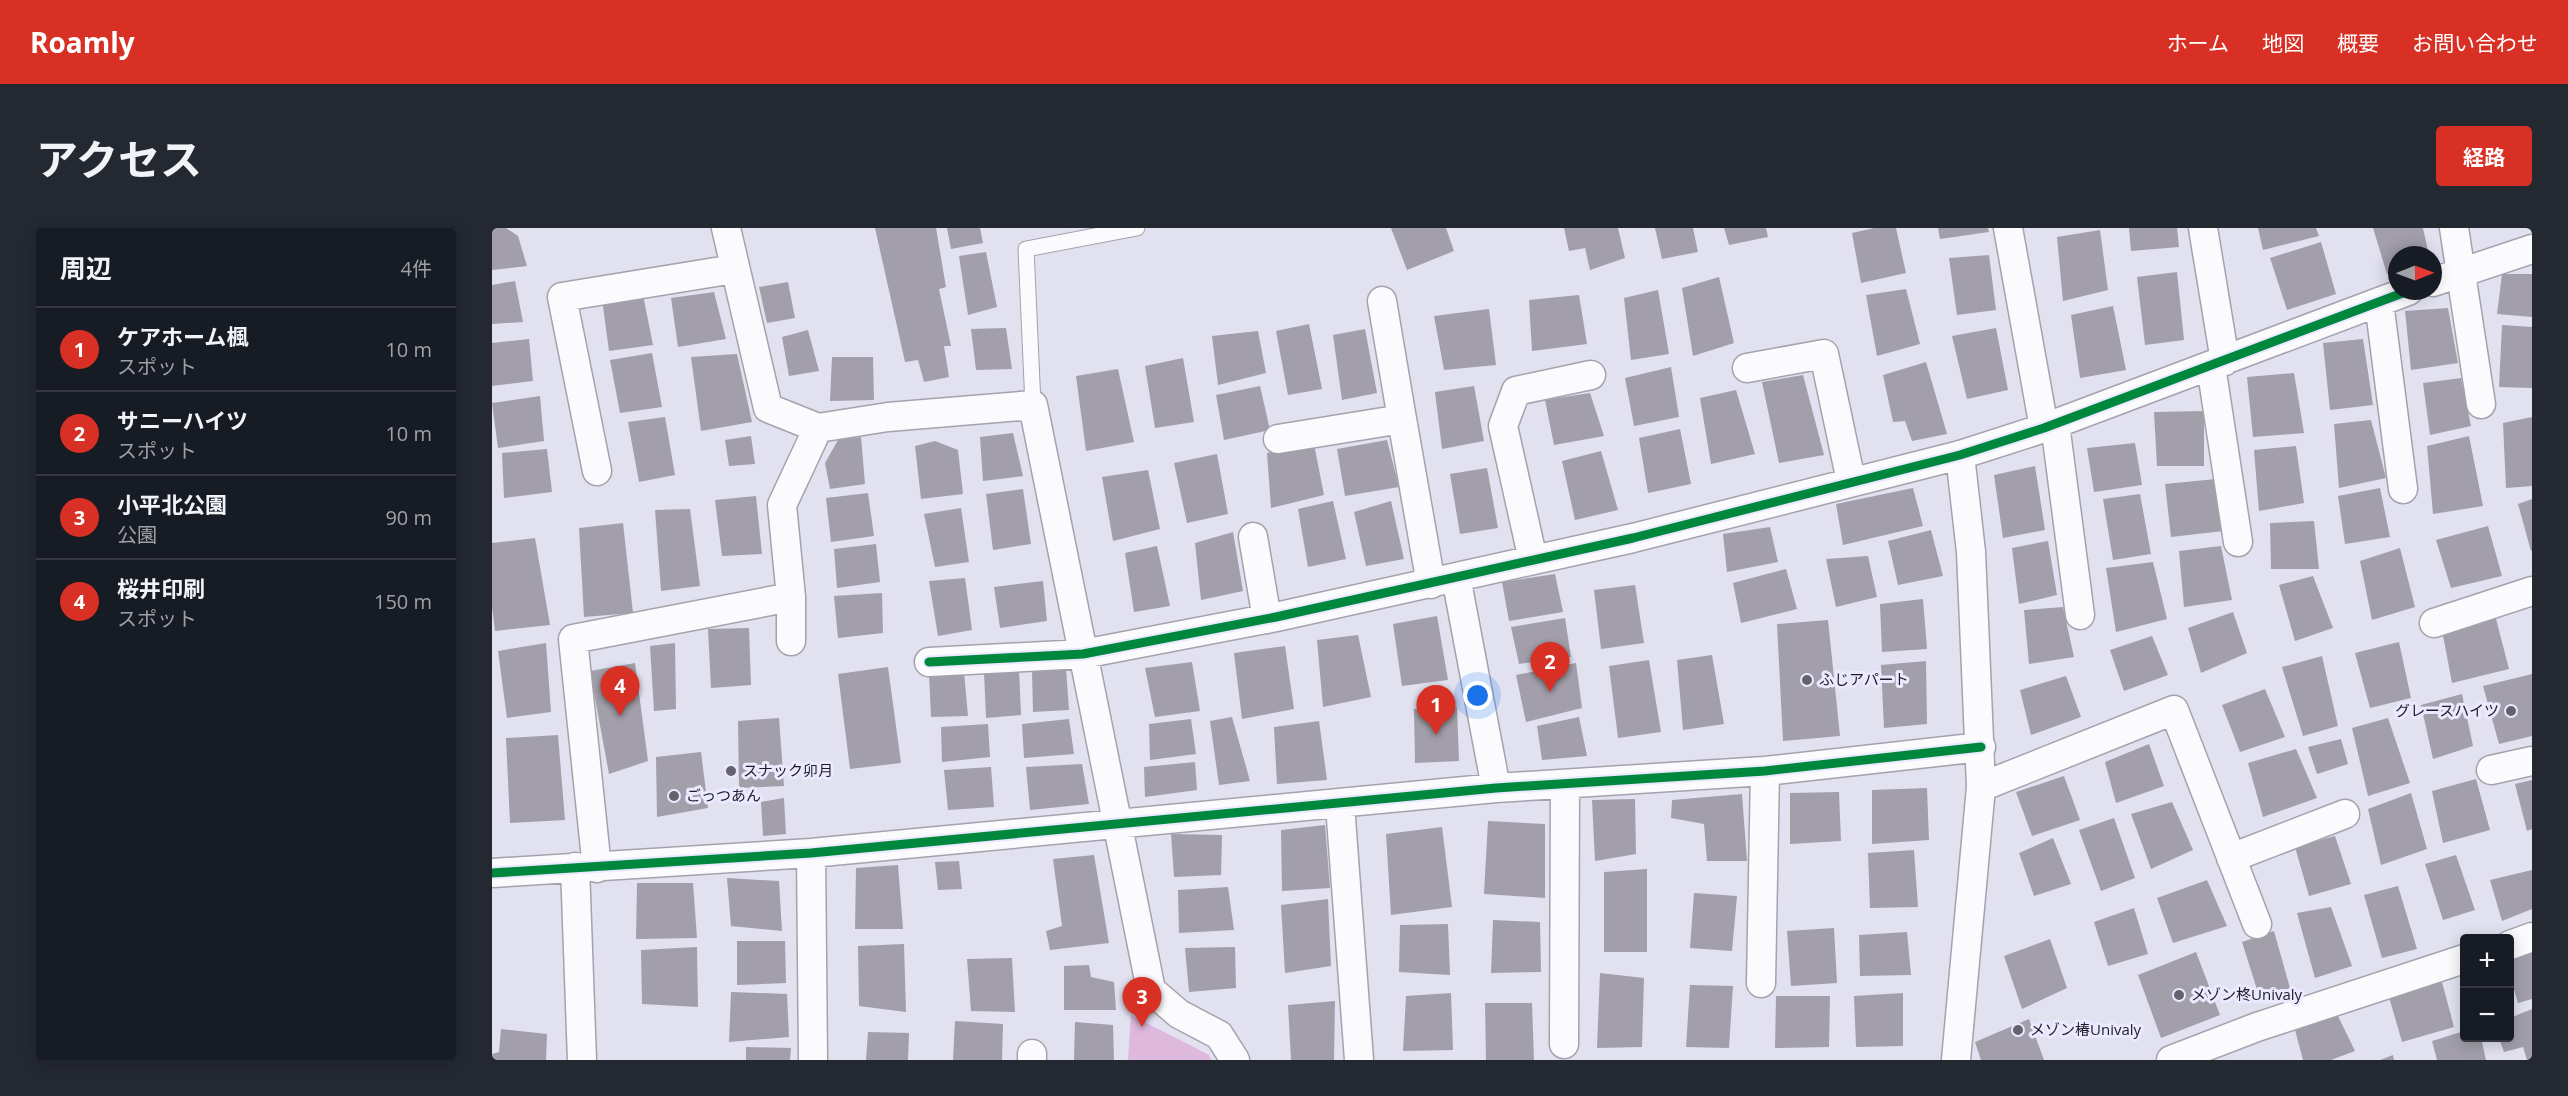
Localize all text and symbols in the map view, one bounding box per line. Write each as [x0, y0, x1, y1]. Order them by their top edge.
text: Roamly [30, 23, 135, 61]
text: ホーム [2167, 29, 2229, 57]
text: 地図 [2262, 29, 2304, 57]
text: 概要 [2337, 29, 2379, 57]
text: お問い合わせ [2412, 29, 2538, 57]
button: 経路 [2436, 126, 2532, 186]
text: アクセス [36, 130, 202, 187]
north arrow [2388, 246, 2442, 300]
text: 周辺 [60, 250, 112, 286]
text: 4件 [401, 255, 432, 282]
text: ケアホーム楓 [117, 321, 248, 351]
text: 1 [74, 336, 85, 363]
text: 10 m [385, 336, 432, 363]
text: スポット [117, 353, 197, 380]
text: サニーハイツ [117, 405, 248, 435]
text: 2 [74, 420, 85, 447]
text: 10 m [385, 420, 432, 447]
text: スポット [117, 437, 197, 464]
text: 小平北公園 [117, 489, 227, 519]
text: 3 [74, 504, 85, 531]
text: 90 m [385, 504, 432, 531]
text: 公園 [117, 521, 157, 548]
text: 桜井印刷 [117, 573, 205, 603]
text: 4 [74, 588, 85, 615]
text: 150 m [374, 588, 432, 615]
text: スポット [117, 605, 197, 632]
pin: 2 [1530, 642, 1570, 692]
pin: 4 [600, 666, 640, 716]
place label: ふじアパート [1819, 669, 1909, 689]
marker: ふじアパート [1800, 673, 1814, 687]
your location [1463, 681, 1492, 710]
pin: 1 [1416, 686, 1456, 735]
place label: グレースハイツ [2395, 700, 2499, 720]
marker: グレースハイツ [2504, 704, 2518, 718]
place label: スナック卯月 [743, 760, 833, 780]
marker: スナック卯月 [724, 764, 738, 778]
place label: ごっつあん [686, 785, 761, 805]
marker: ごっつあん [667, 789, 681, 803]
map controls [2460, 934, 2514, 1042]
button: + [2460, 934, 2514, 988]
pin: 3 [1122, 978, 1162, 1027]
place label: メゾン柊Univaly [2191, 984, 2303, 1004]
marker: メゾン柊Univaly [2172, 988, 2186, 1002]
button: − [2460, 988, 2514, 1042]
place label: メゾン椿Univaly [2030, 1019, 2142, 1039]
marker: メゾン椿Univaly [2011, 1023, 2025, 1037]

